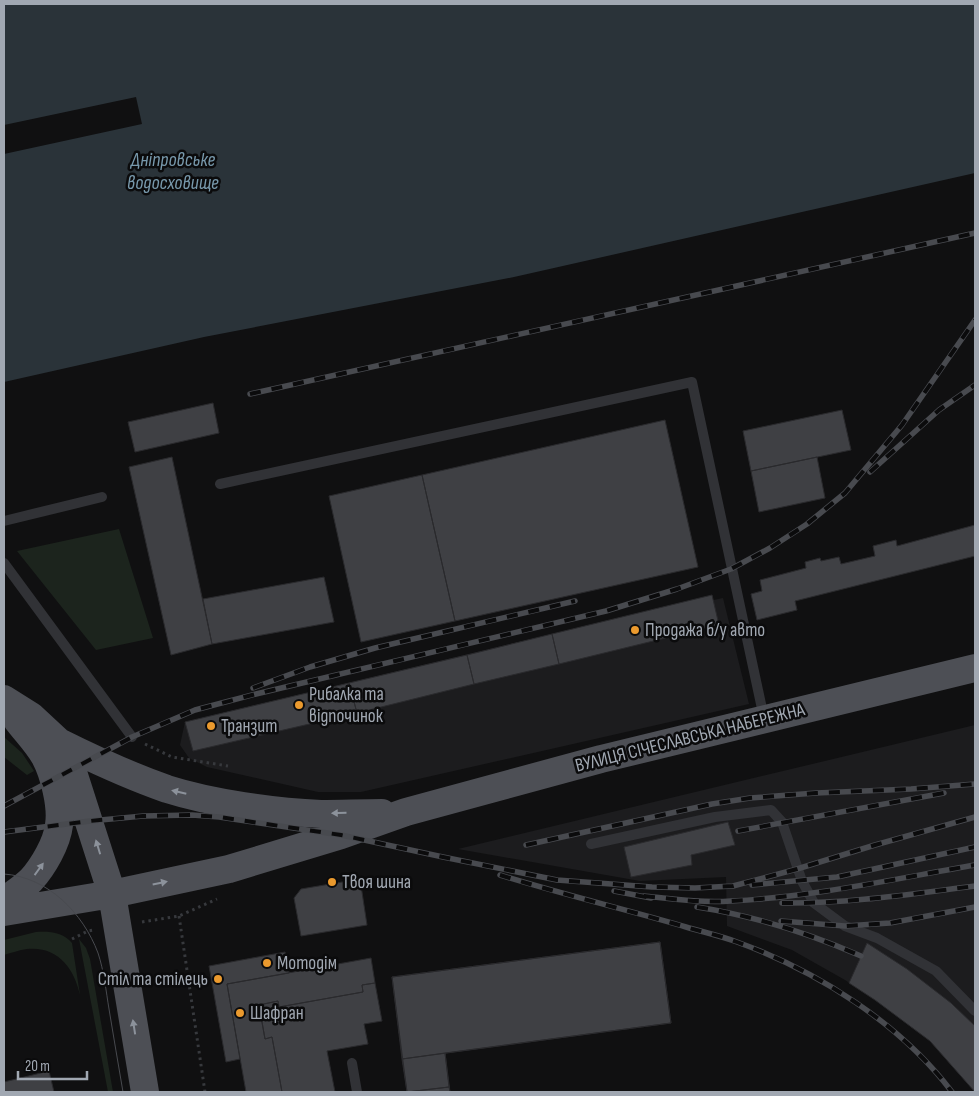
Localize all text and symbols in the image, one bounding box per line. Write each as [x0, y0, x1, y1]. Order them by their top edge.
water label: Дніпровське водосховище [127, 148, 219, 195]
place label: Продажа б/у авто [645, 619, 765, 642]
marker: Продажа б/у авто [629, 624, 641, 636]
place label: Рибалка та відпочинок [309, 683, 384, 728]
street label: ВУЛИЦЯ СІЧЕСЛАВСЬКА НАБЕРЕЖНА [573, 698, 808, 778]
marker: Рибалка та відпочинок [293, 699, 305, 711]
place label: Транзит [221, 715, 277, 738]
marker: Транзит [205, 720, 217, 732]
one-way arrow [171, 787, 186, 795]
one-way arrow [331, 810, 347, 818]
one-way arrow [94, 839, 102, 854]
one-way arrow [34, 863, 45, 876]
place label: Твоя шина [342, 871, 411, 894]
marker: Твоя шина [326, 876, 338, 888]
one-way arrow [152, 879, 168, 887]
place label: Мотодім [277, 952, 337, 975]
marker: Мотодім [261, 957, 273, 969]
place label: Стіл та стілець [98, 968, 208, 991]
marker: Стіл та стілець [212, 973, 224, 985]
place label: Шафран [250, 1002, 304, 1025]
marker: Шафран [234, 1007, 246, 1019]
one-way arrow [130, 1018, 138, 1034]
scale bar [18, 1048, 86, 1080]
text: 20 m [25, 1057, 50, 1076]

